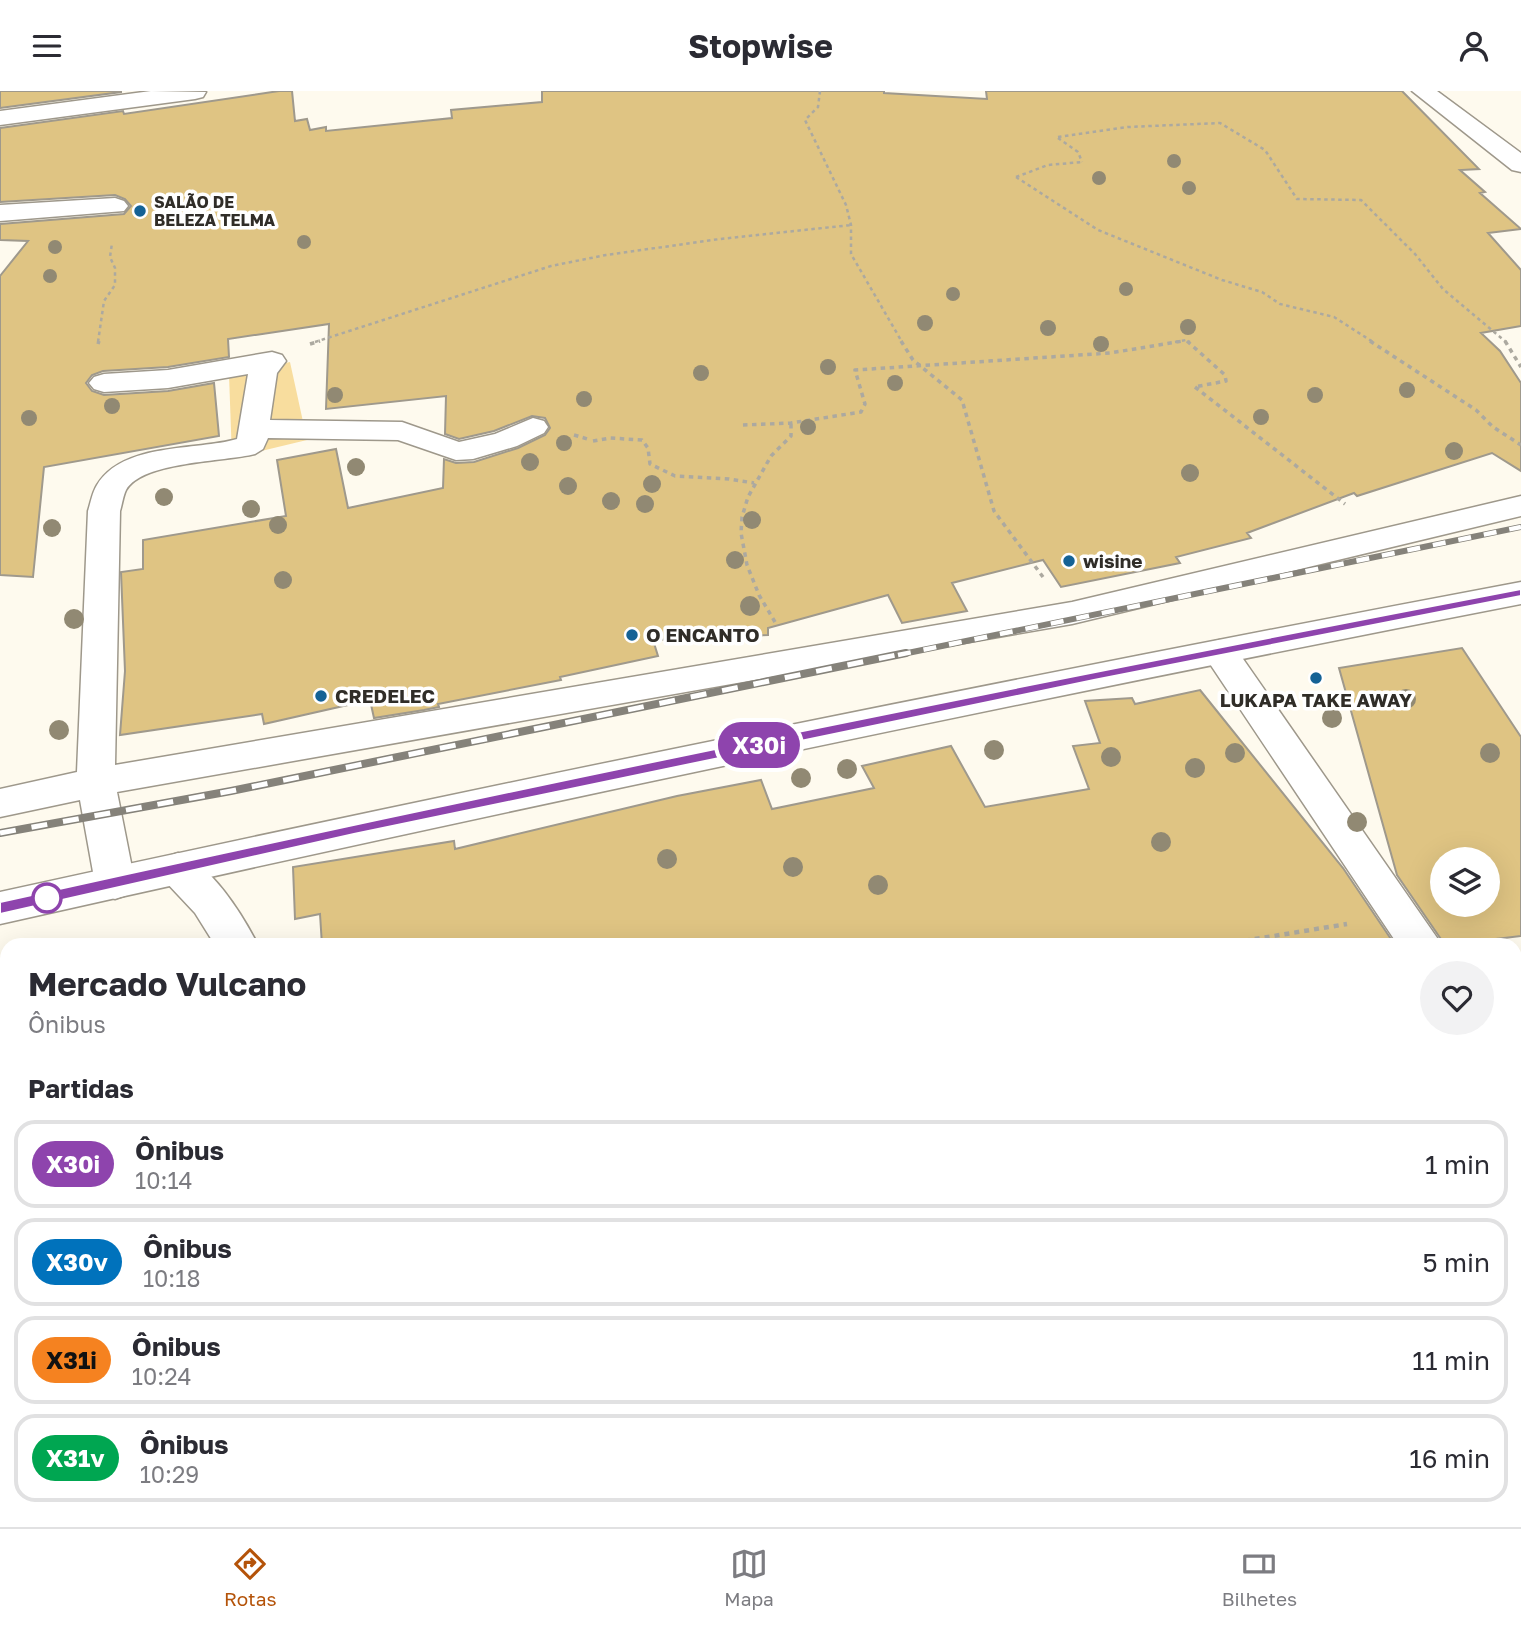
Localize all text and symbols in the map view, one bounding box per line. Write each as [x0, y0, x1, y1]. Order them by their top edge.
icon: menu [28, 27, 66, 65]
text: Stopwise [688, 27, 833, 65]
icon: person [1455, 27, 1493, 65]
place label: SALÃO DE BELEZA TELMA [154, 192, 276, 230]
marker: SALÃO DE BELEZA TELMA [132, 203, 148, 219]
place label: wisine [1083, 549, 1143, 572]
marker: wisine [1061, 553, 1077, 569]
place label: O ENCANTO [646, 623, 760, 646]
marker: O ENCANTO [624, 627, 640, 643]
marker: LUKAPA TAKE AWAY [1308, 670, 1324, 686]
place label: CREDELEC [335, 684, 435, 707]
marker: CREDELEC [313, 688, 329, 704]
place label: LUKAPA TAKE AWAY [1220, 688, 1413, 711]
line badge: X30i [710, 722, 808, 768]
text: X30i [732, 730, 786, 759]
map controls [1430, 847, 1500, 917]
button: layers [1430, 847, 1500, 917]
unlabelled marker [32, 883, 62, 913]
button: heart [1420, 961, 1494, 1035]
text: Mercado Vulcano [28, 964, 306, 1003]
text: Ônibus [28, 1010, 106, 1038]
text: Partidas [28, 1073, 134, 1104]
text: Ônibus [135, 1135, 224, 1166]
text: X30i [46, 1149, 100, 1178]
text: 1 min [1425, 1149, 1490, 1180]
text: 10:14 [135, 1166, 193, 1194]
text: Ônibus [143, 1233, 232, 1264]
text: X30v [46, 1247, 108, 1276]
text: 5 min [1422, 1247, 1490, 1278]
text: 10:18 [143, 1264, 200, 1292]
text: Ônibus [132, 1331, 221, 1362]
text: X31i [46, 1345, 97, 1374]
text: 11 min [1412, 1345, 1490, 1376]
text: 10:24 [132, 1362, 192, 1390]
text: Ônibus [140, 1429, 229, 1460]
text: X31v [46, 1443, 105, 1472]
text: 16 min [1409, 1443, 1490, 1474]
text: 10:29 [140, 1460, 199, 1488]
tab: Rotas [224, 1545, 276, 1610]
tab: Mapa [724, 1545, 774, 1610]
tab: Bilhetes [1222, 1545, 1297, 1610]

